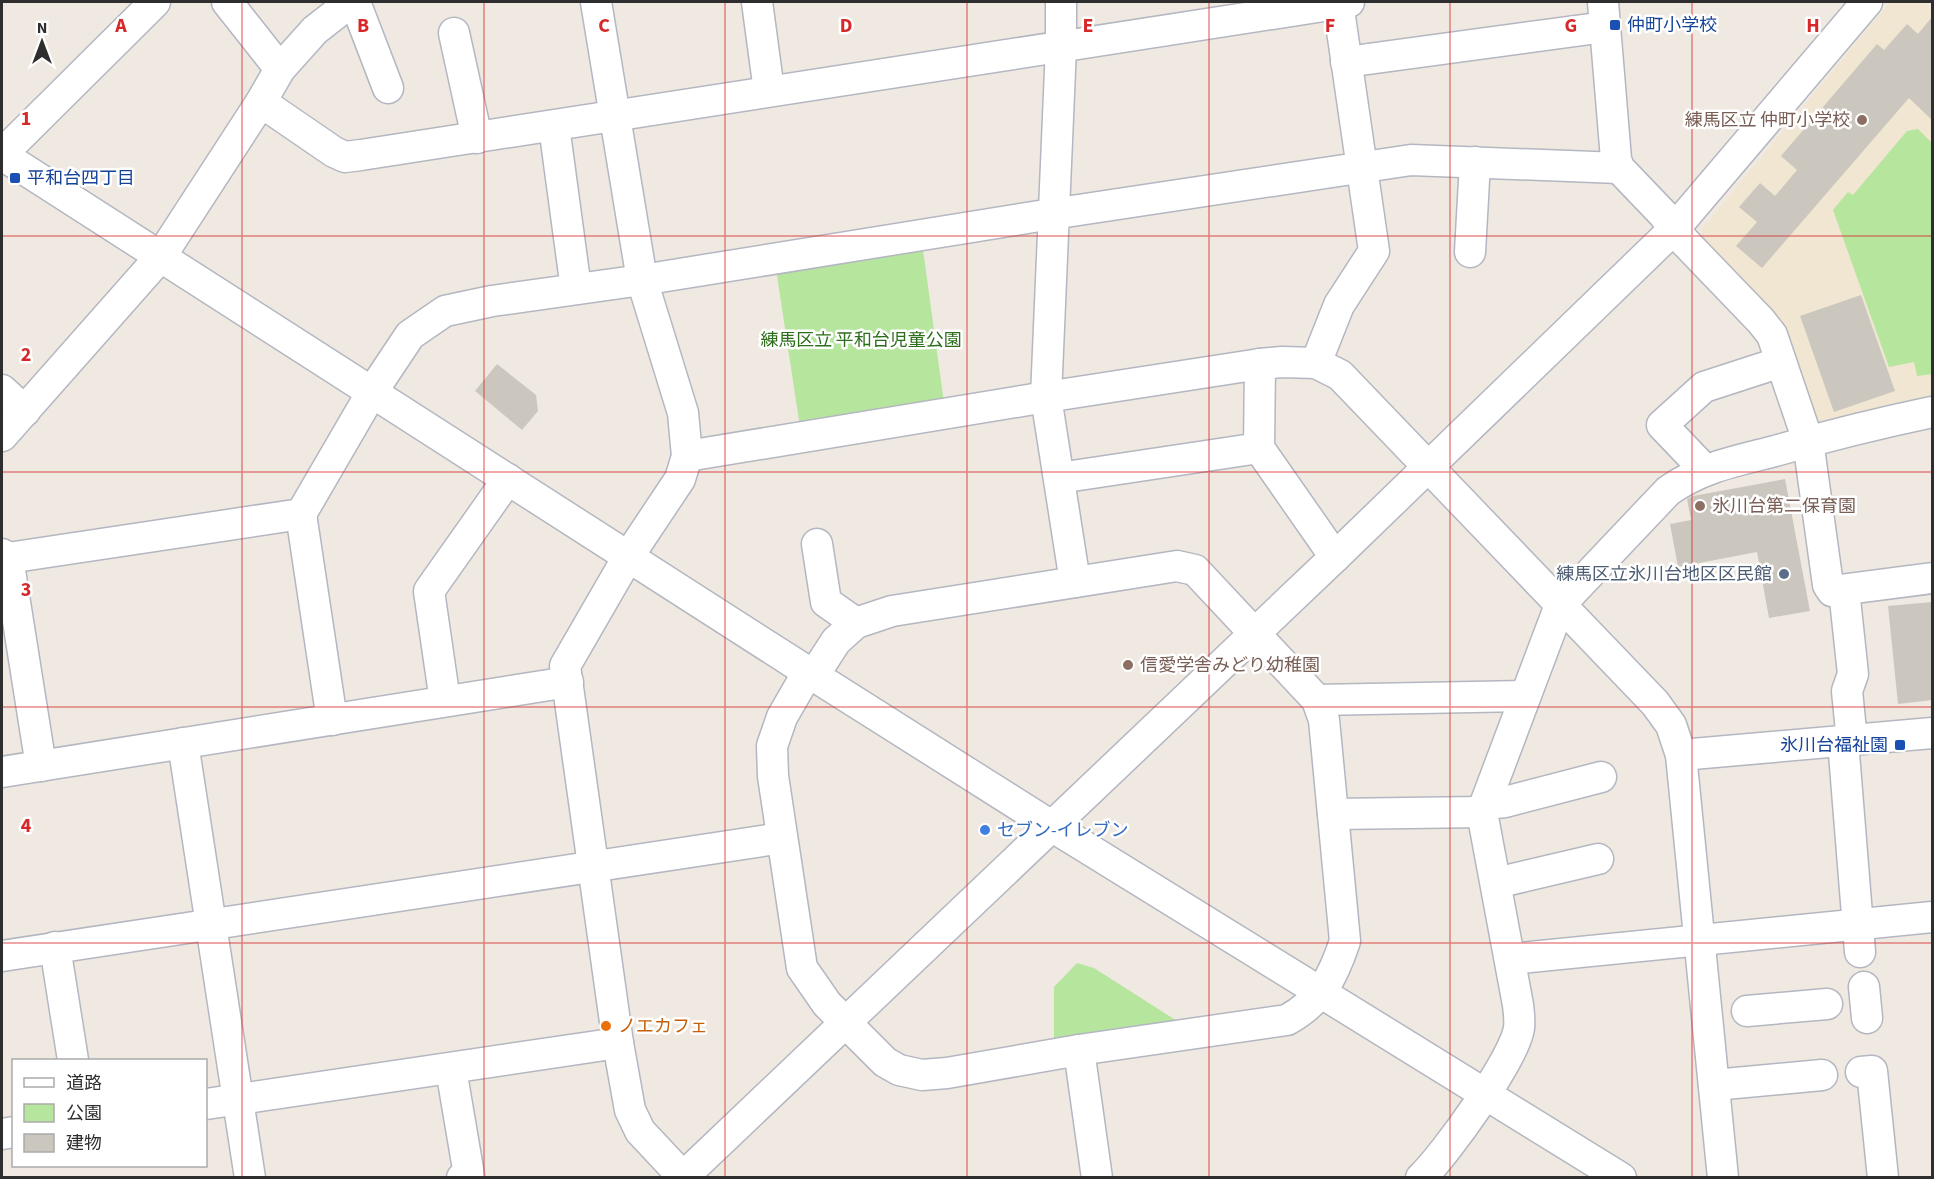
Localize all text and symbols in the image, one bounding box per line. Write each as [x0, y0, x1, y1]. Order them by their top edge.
north arrow [12, 12, 72, 72]
text: A [114, 12, 127, 40]
text: B [357, 12, 369, 40]
text: C [598, 12, 610, 40]
text: D [840, 12, 852, 40]
text: E [1083, 12, 1093, 40]
text: F [1325, 12, 1335, 40]
text: G [1565, 12, 1577, 40]
text: H [1806, 12, 1820, 40]
place label: 仲町小学校 [1627, 13, 1717, 38]
text: N [37, 17, 47, 39]
marker: 仲町小学校 [1608, 18, 1622, 32]
text: 1 [21, 105, 31, 133]
place label: 練馬区立 仲町小学校 [1684, 108, 1850, 133]
marker: 練馬区立 仲町小学校 [1855, 113, 1869, 127]
place label: 平和台四丁目 [27, 166, 135, 191]
marker: 平和台四丁目 [8, 171, 22, 185]
park label: 練馬区立 平和台児童公園 [760, 328, 962, 353]
text: 2 [21, 341, 31, 369]
place label: 氷川台第二保育園 [1712, 494, 1856, 519]
marker: 氷川台第二保育園 [1693, 499, 1707, 513]
place label: 練馬区立氷川台地区区民館 [1556, 562, 1772, 587]
marker: 練馬区立氷川台地区区民館 [1777, 567, 1791, 581]
text: 3 [21, 576, 31, 604]
place label: 信愛学舎みどり幼稚園 [1140, 653, 1320, 678]
marker: 信愛学舎みどり幼稚園 [1121, 658, 1135, 672]
place label: 氷川台福祉園 [1780, 733, 1888, 758]
marker: 氷川台福祉園 [1893, 738, 1907, 752]
text: 4 [21, 812, 32, 840]
place label: セブン-イレブン [997, 818, 1129, 843]
marker: セブン-イレブン [978, 823, 992, 837]
place label: ノエカフェ [618, 1014, 708, 1039]
marker: ノエカフェ [599, 1019, 613, 1033]
legend [12, 1059, 207, 1167]
text: 道路 [66, 1071, 102, 1096]
text: 公園 [66, 1101, 102, 1126]
text: 建物 [66, 1131, 102, 1156]

